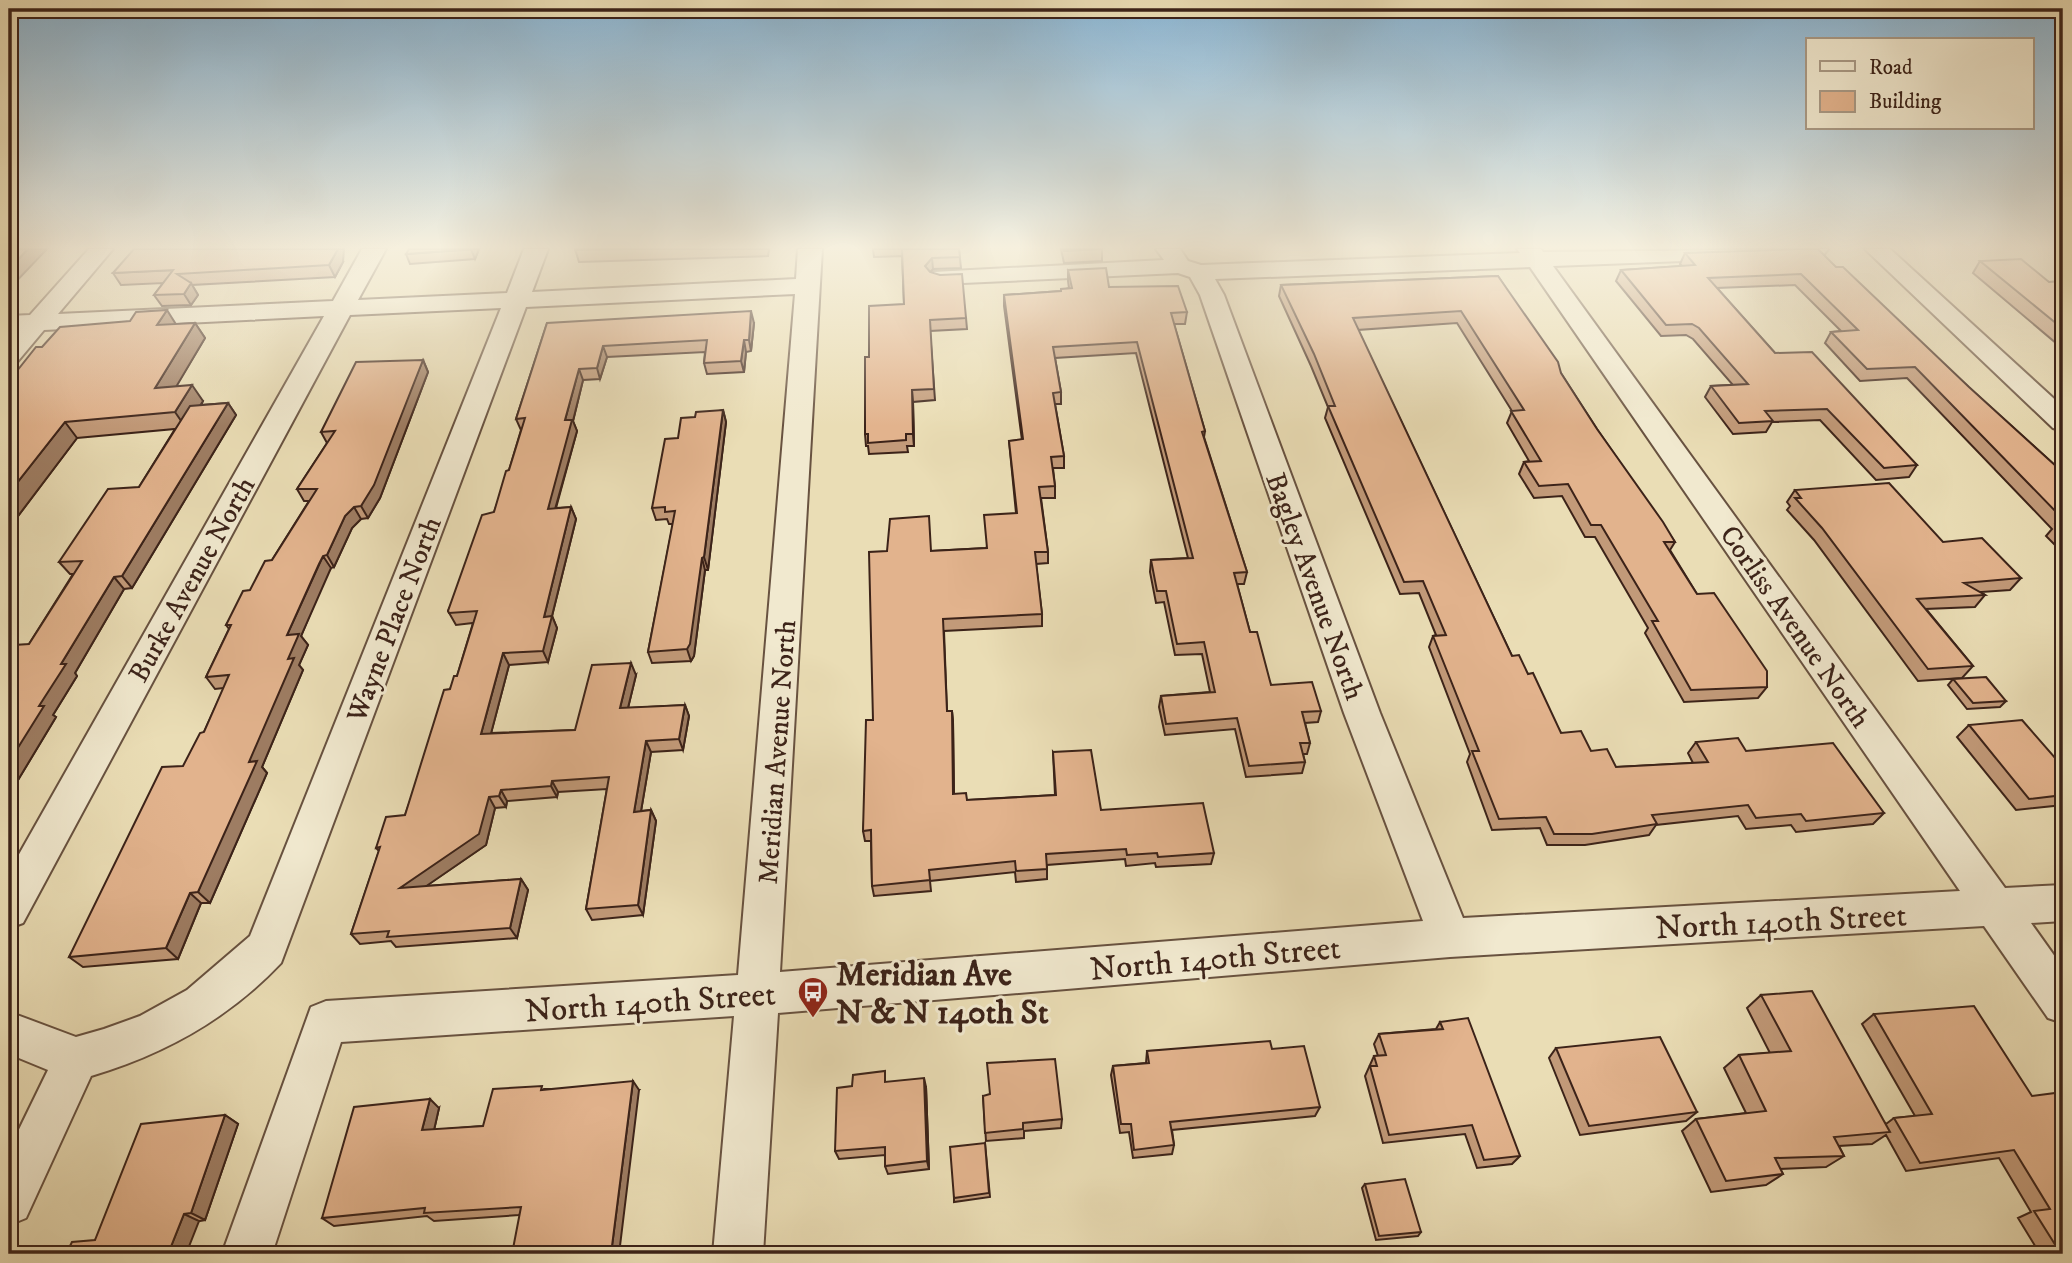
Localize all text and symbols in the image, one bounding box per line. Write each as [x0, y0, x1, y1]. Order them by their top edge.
legend [1806, 38, 2034, 130]
text: Road [1869, 55, 1913, 81]
text: Building [1869, 89, 1942, 115]
street label: Bagley Avenue North [1257, 468, 1372, 705]
street label: Burke Avenue North [121, 471, 263, 689]
street label: Wayne Place North [339, 512, 450, 728]
street label: Corliss Avenue North [1712, 519, 1878, 735]
street label: Meridian Avenue North [751, 618, 804, 885]
street label: North 140th Street [1655, 895, 1908, 950]
street label: North 140th Street [1088, 928, 1342, 991]
place label: Meridian Ave N & N 140th St [836, 955, 1049, 1034]
street label: North 140th Street [523, 974, 777, 1033]
bus stop icon: Meridian Ave N & N 140th St [796, 975, 830, 1019]

